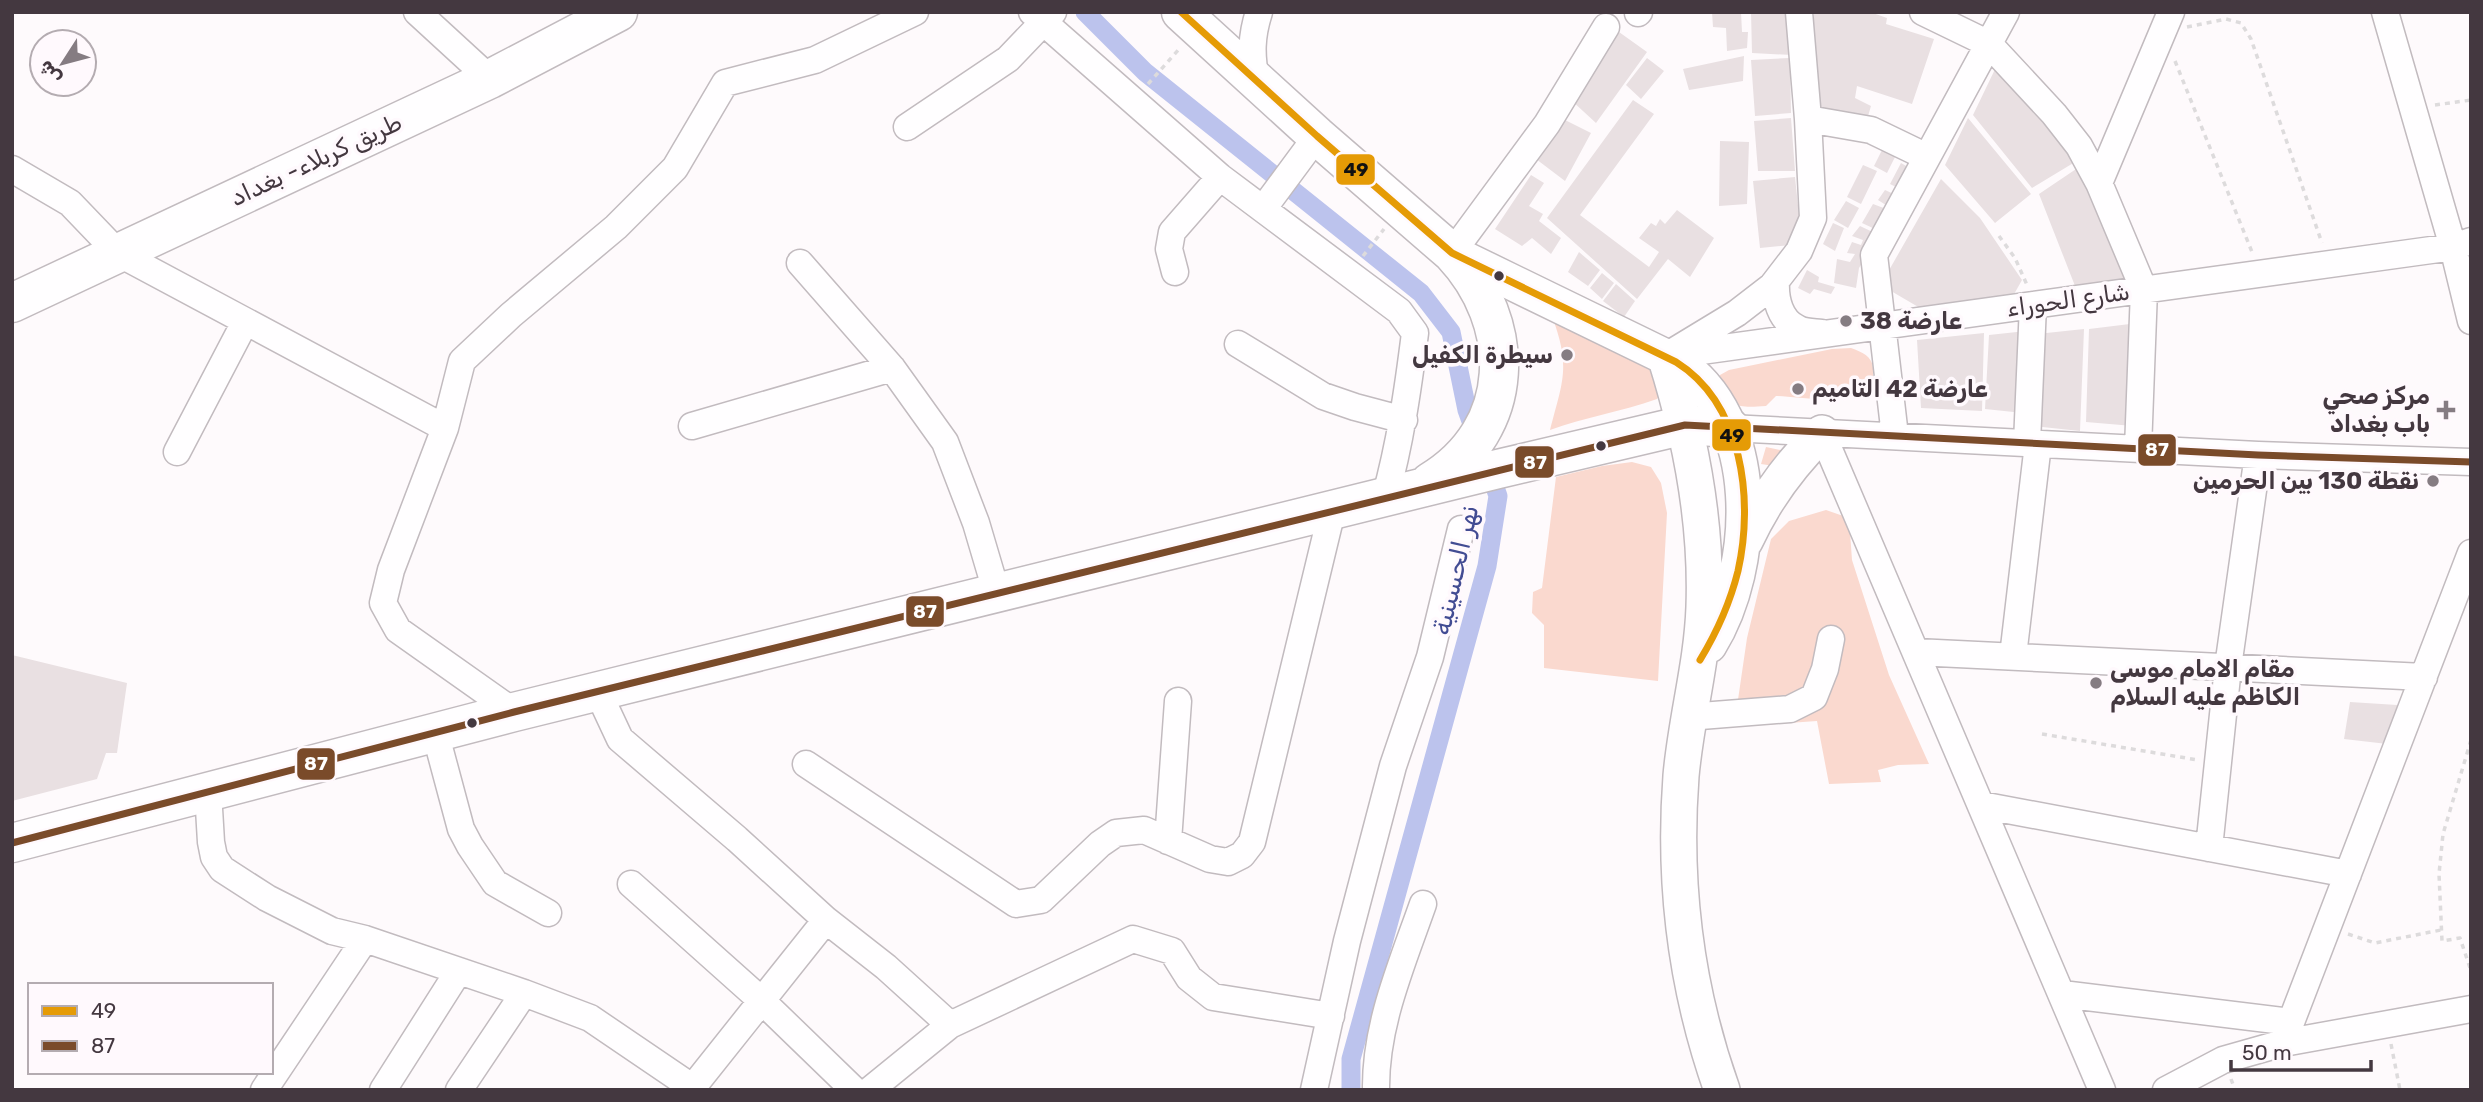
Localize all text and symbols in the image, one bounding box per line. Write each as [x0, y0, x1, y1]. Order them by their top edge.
north arrow [28, 28, 98, 98]
text: ش [33, 56, 66, 89]
street label: طريق كربلاء- بغداد [226, 108, 406, 212]
line badge: 49 [1335, 153, 1376, 186]
text: 49 [1343, 158, 1369, 181]
unlabelled marker [1492, 269, 1506, 283]
street label: شارع الحوراء [2004, 277, 2132, 325]
place label: عارضة 38 [1860, 307, 1962, 335]
marker: عارضة 38 [1838, 313, 1854, 329]
place label: سيطرة الكفيل [1412, 341, 1553, 369]
marker: سيطرة الكفيل [1559, 347, 1575, 363]
place label: عارضة 42 التاميم [1812, 375, 1988, 405]
marker: عارضة 42 التاميم [1790, 381, 1806, 397]
place label: مركز صحي باب بغداد [2322, 382, 2430, 438]
marker: مركز صحي باب بغداد [2436, 400, 2456, 420]
line badge: 49 [1711, 418, 1752, 452]
text: 49 [1719, 424, 1745, 447]
line badge: 87 [2137, 433, 2177, 467]
text: 87 [2145, 438, 2169, 461]
unlabelled marker [1594, 439, 1608, 453]
line badge: 87 [1514, 445, 1555, 479]
text: 87 [1523, 451, 1547, 474]
place label: نقطة 130 بين الحرمين [2193, 467, 2419, 495]
marker: نقطة 130 بين الحرمين [2425, 473, 2441, 489]
water label: نهر الحسينية [1426, 502, 1485, 638]
line badge: 87 [905, 595, 945, 628]
text: 87 [913, 600, 937, 623]
place label: مقام الامام موسى الكاظم عليه السلام [2110, 655, 2300, 713]
marker: مقام الامام موسى الكاظم عليه السلام [2088, 675, 2104, 691]
unlabelled marker [465, 716, 479, 730]
line badge: 87 [296, 747, 336, 781]
text: 87 [304, 752, 328, 775]
legend [28, 983, 273, 1074]
text: 49 [91, 998, 116, 1023]
scale bar [2231, 1028, 2371, 1072]
text: 87 [91, 1033, 115, 1058]
text: 50 m [2242, 1040, 2292, 1065]

